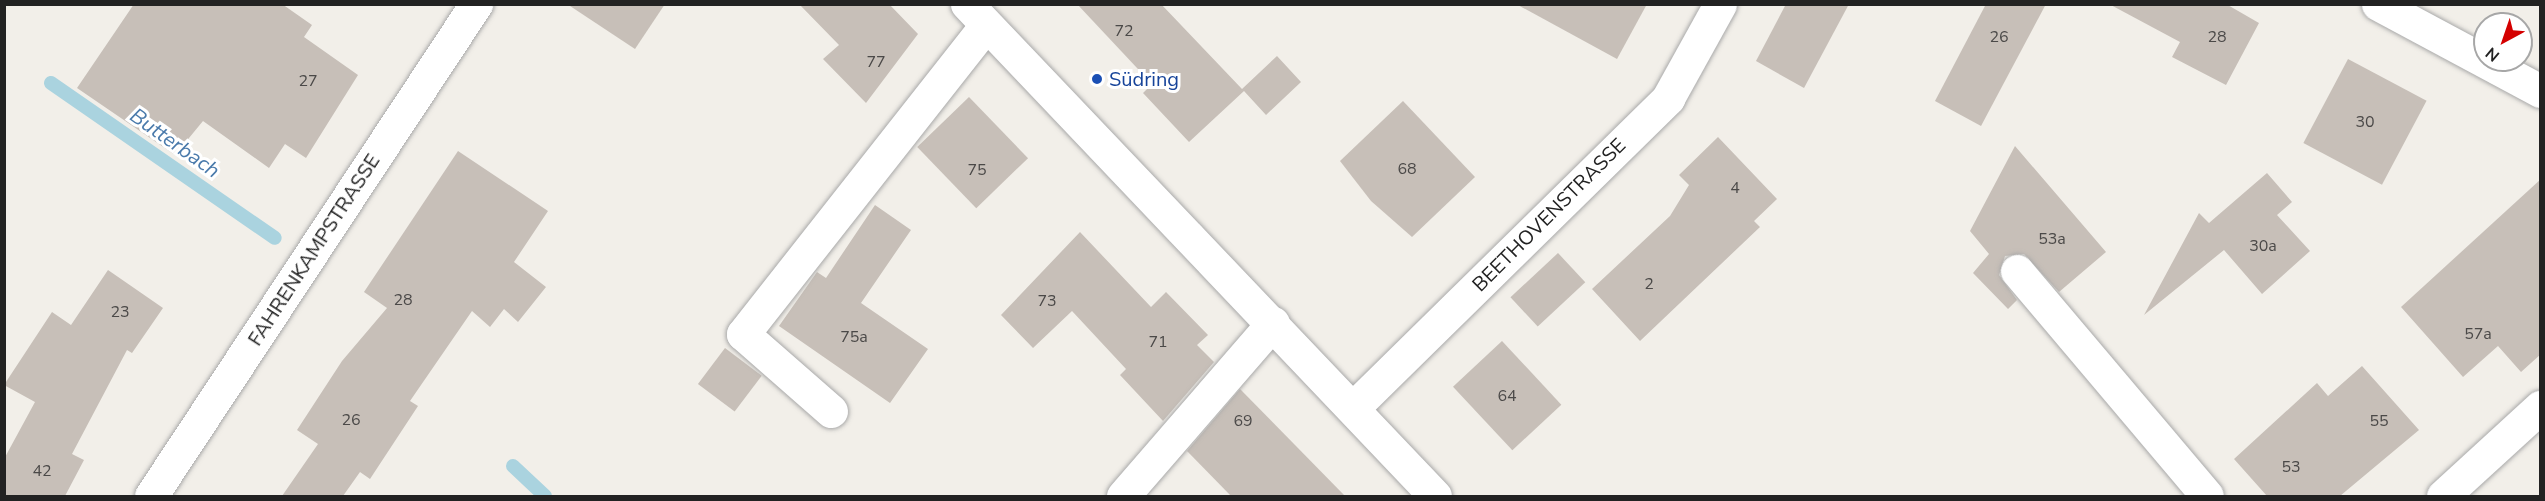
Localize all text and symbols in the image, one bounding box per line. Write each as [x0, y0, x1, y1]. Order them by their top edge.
north arrow [2473, 12, 2533, 72]
house number: 72 [1114, 21, 1134, 41]
house number: 26 [1989, 27, 2009, 47]
house number: 28 [2207, 27, 2227, 47]
text: N [2481, 42, 2504, 67]
house number: 77 [866, 52, 886, 72]
place label: Südring [1109, 67, 1179, 91]
house number: 27 [298, 71, 318, 91]
marker: Südring [1090, 72, 1104, 86]
water label: Butterbach [125, 103, 225, 183]
house number: 30 [2355, 112, 2375, 132]
street label: BEETHOVENSTRASSE [1467, 133, 1631, 297]
street label: FAHRENKAMPSTRASSE [243, 150, 385, 350]
house number: 68 [1397, 159, 1417, 179]
house number: 75 [967, 160, 987, 180]
house number: 4 [1730, 178, 1740, 198]
house number: 53a [2038, 229, 2066, 249]
house number: 30a [2249, 236, 2277, 256]
house number: 2 [1644, 274, 1654, 294]
house number: 28 [393, 290, 413, 310]
house number: 73 [1037, 291, 1057, 311]
house number: 23 [110, 302, 130, 322]
house number: 57a [2464, 324, 2492, 344]
house number: 75a [840, 327, 868, 347]
house number: 71 [1148, 332, 1168, 352]
house number: 64 [1497, 386, 1517, 406]
house number: 26 [341, 410, 361, 430]
house number: 69 [1233, 411, 1253, 431]
house number: 55 [2369, 411, 2389, 431]
house number: 53 [2281, 457, 2301, 477]
house number: 42 [32, 461, 52, 481]

